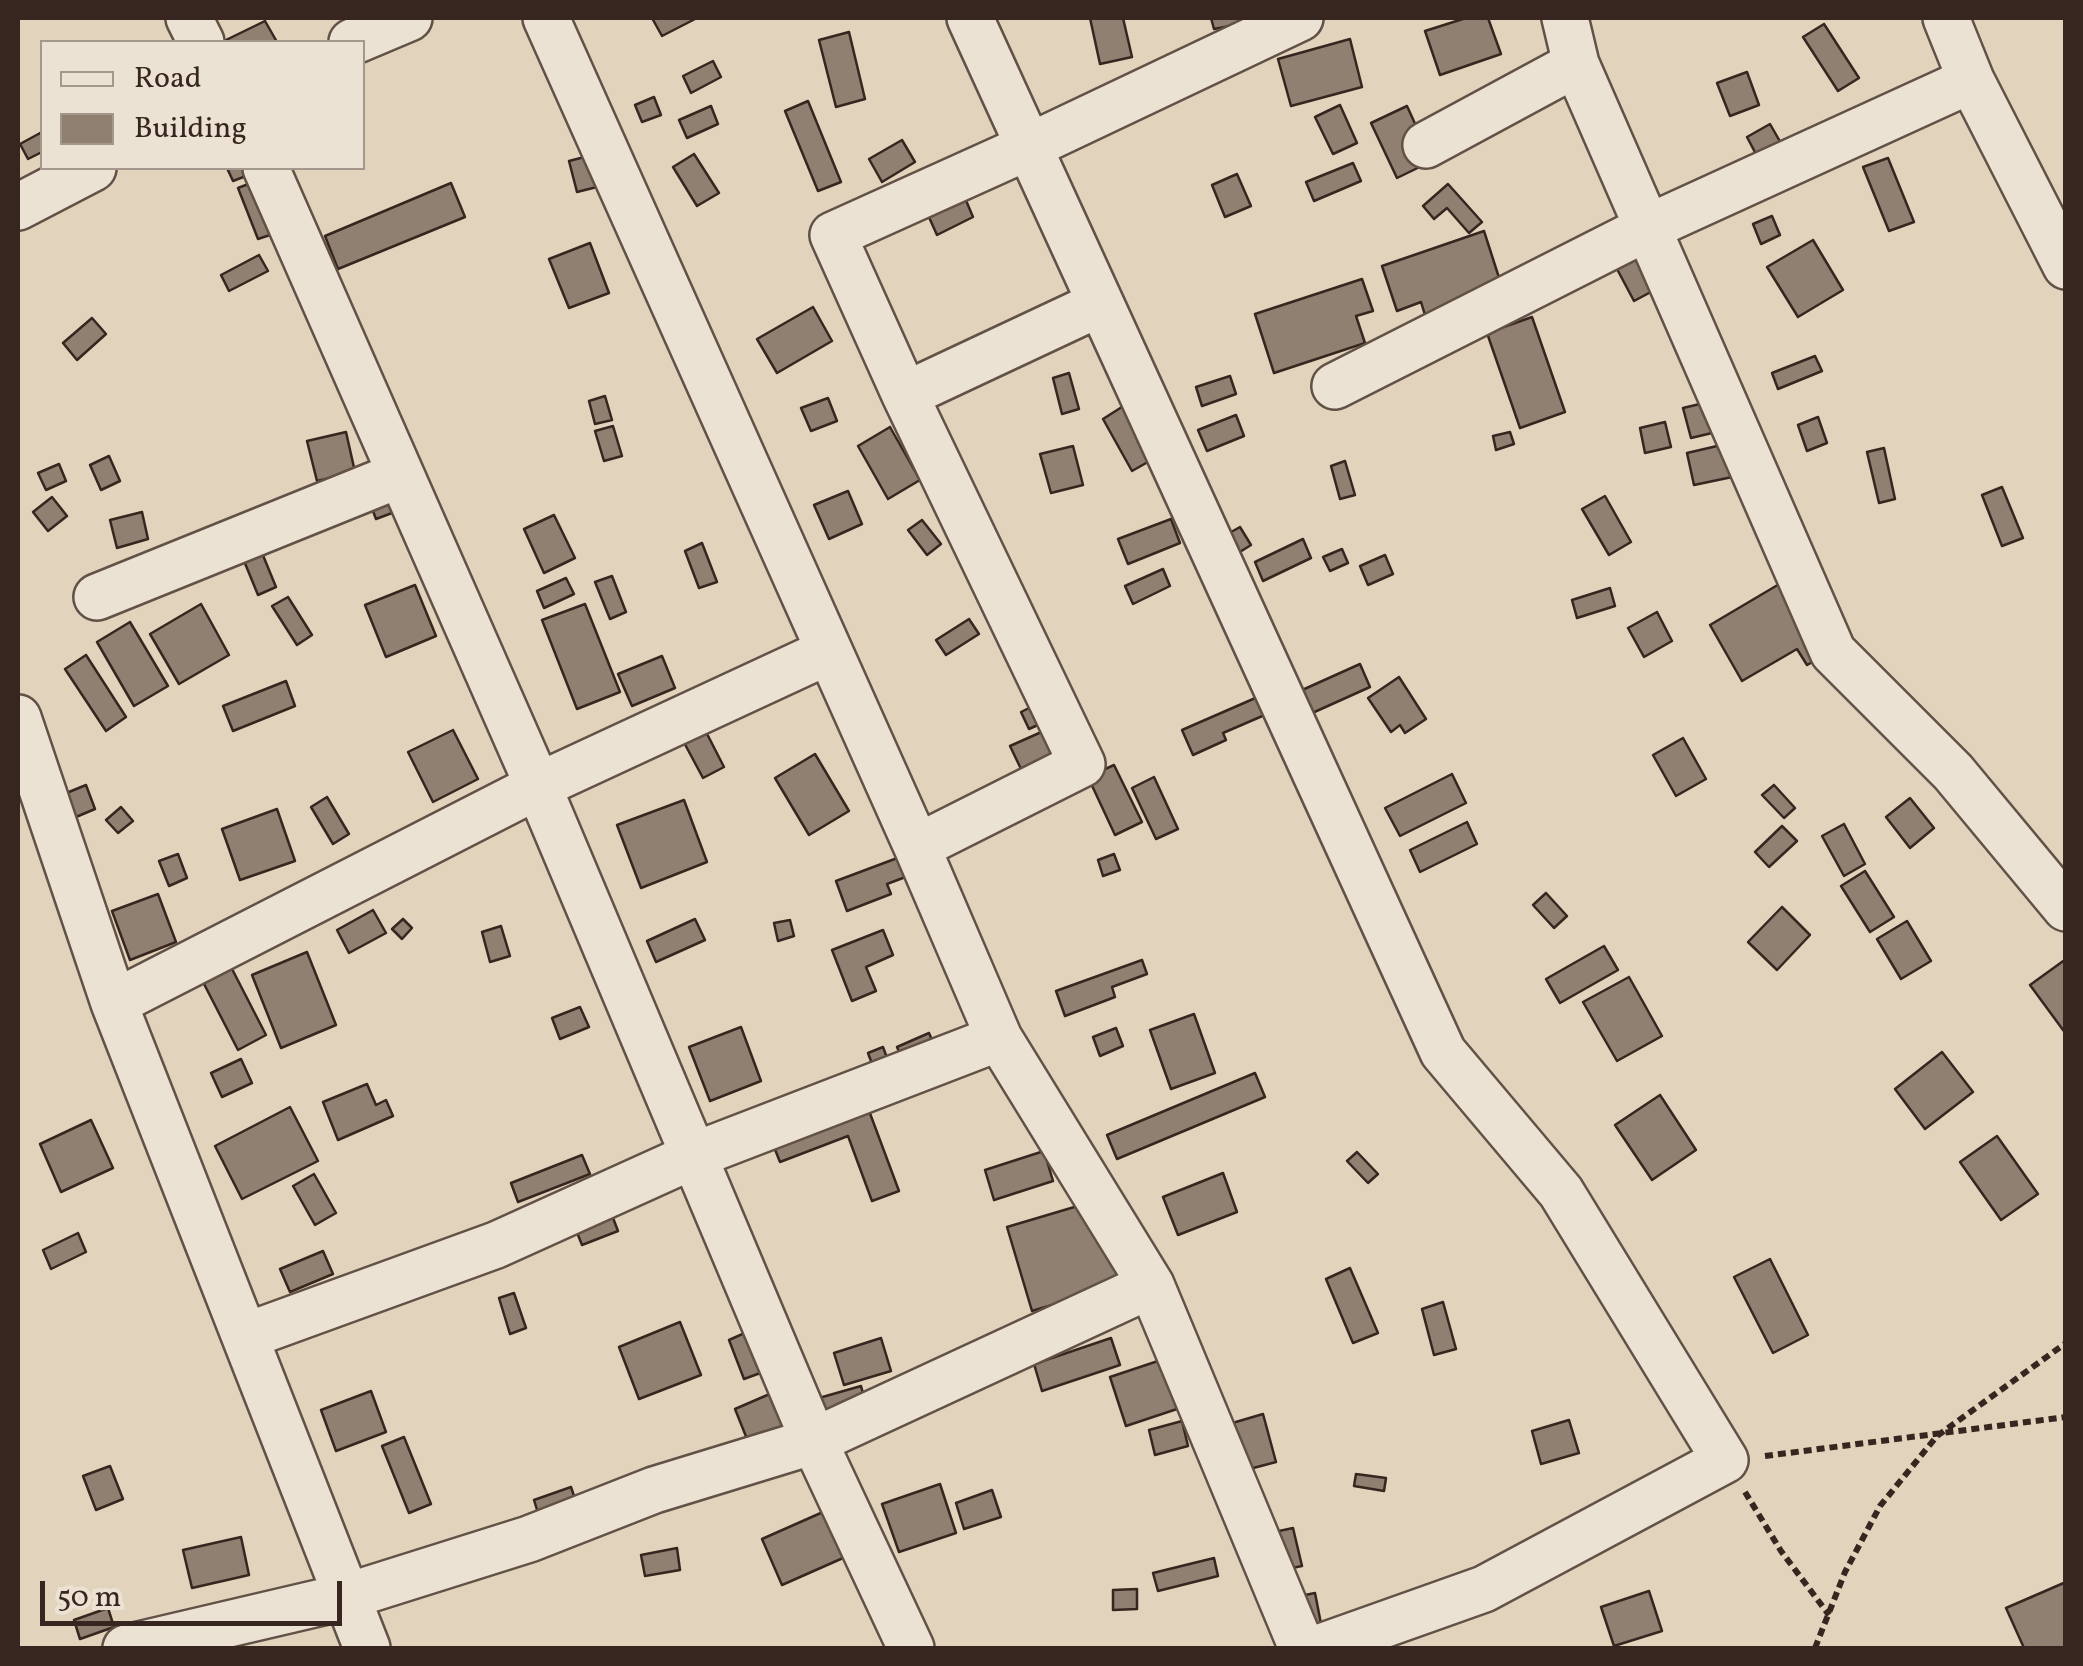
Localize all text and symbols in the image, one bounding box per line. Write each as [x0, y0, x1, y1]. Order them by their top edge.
legend [40, 40, 365, 170]
text: Road [134, 58, 202, 100]
text: Building [134, 108, 247, 150]
scale bar [45, 1561, 348, 1623]
text: 50 m [57, 1577, 121, 1619]

